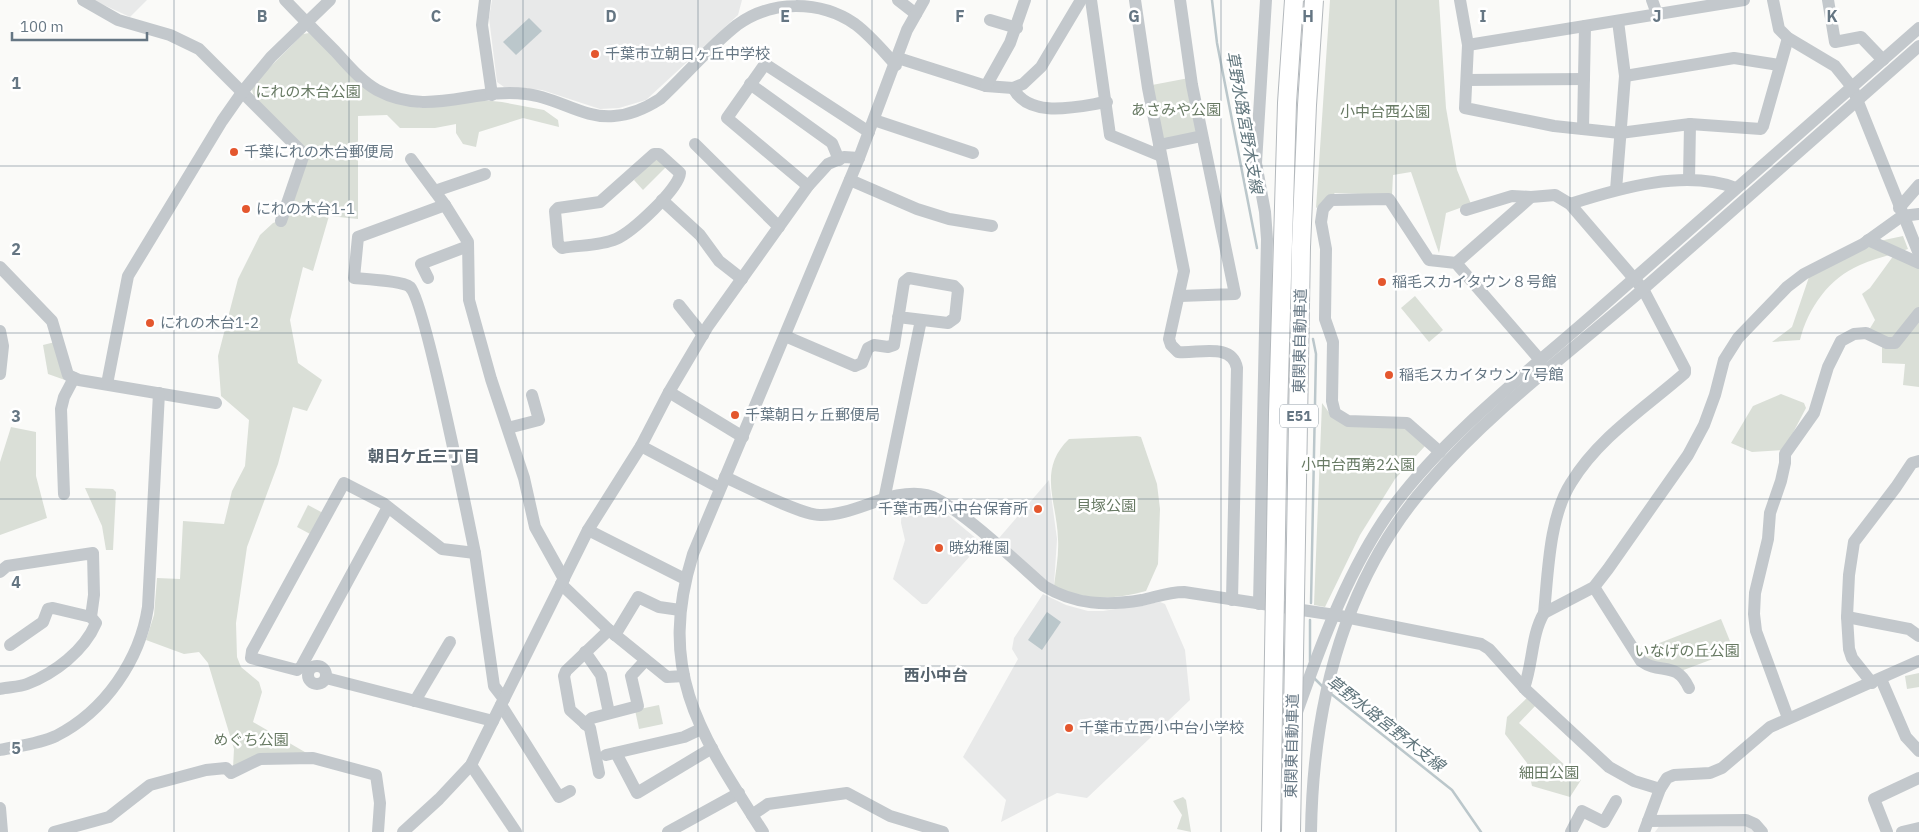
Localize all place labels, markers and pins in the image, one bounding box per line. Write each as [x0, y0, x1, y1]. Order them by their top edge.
place label: 千葉市立朝日ヶ丘中学校 [605, 44, 770, 63]
marker: 千葉市立朝日ヶ丘中学校 [589, 48, 601, 60]
place label: 千葉にれの木台郵便局 [244, 142, 394, 161]
marker: 千葉にれの木台郵便局 [228, 146, 240, 158]
place label: にれの木台1-1 [256, 199, 355, 218]
marker: にれの木台1-1 [240, 203, 252, 215]
place label: 稲毛スカイタウン８号館 [1392, 272, 1556, 291]
marker: 稲毛スカイタウン８号館 [1376, 276, 1388, 288]
place label: にれの木台1-2 [160, 313, 259, 332]
marker: にれの木台1-2 [144, 317, 156, 329]
place label: 稲毛スカイタウン７号館 [1399, 365, 1563, 384]
marker: 稲毛スカイタウン７号館 [1383, 369, 1395, 381]
place label: 千葉朝日ヶ丘郵便局 [745, 405, 880, 424]
marker: 千葉朝日ヶ丘郵便局 [729, 409, 741, 421]
place label: 千葉市西小中台保育所 [878, 499, 1028, 518]
marker: 千葉市西小中台保育所 [1032, 503, 1044, 515]
place label: 暁幼稚園 [949, 538, 1009, 557]
marker: 暁幼稚園 [933, 542, 945, 554]
place label: 千葉市立西小中台小学校 [1079, 718, 1244, 737]
marker: 千葉市立西小中台小学校 [1063, 722, 1075, 734]

